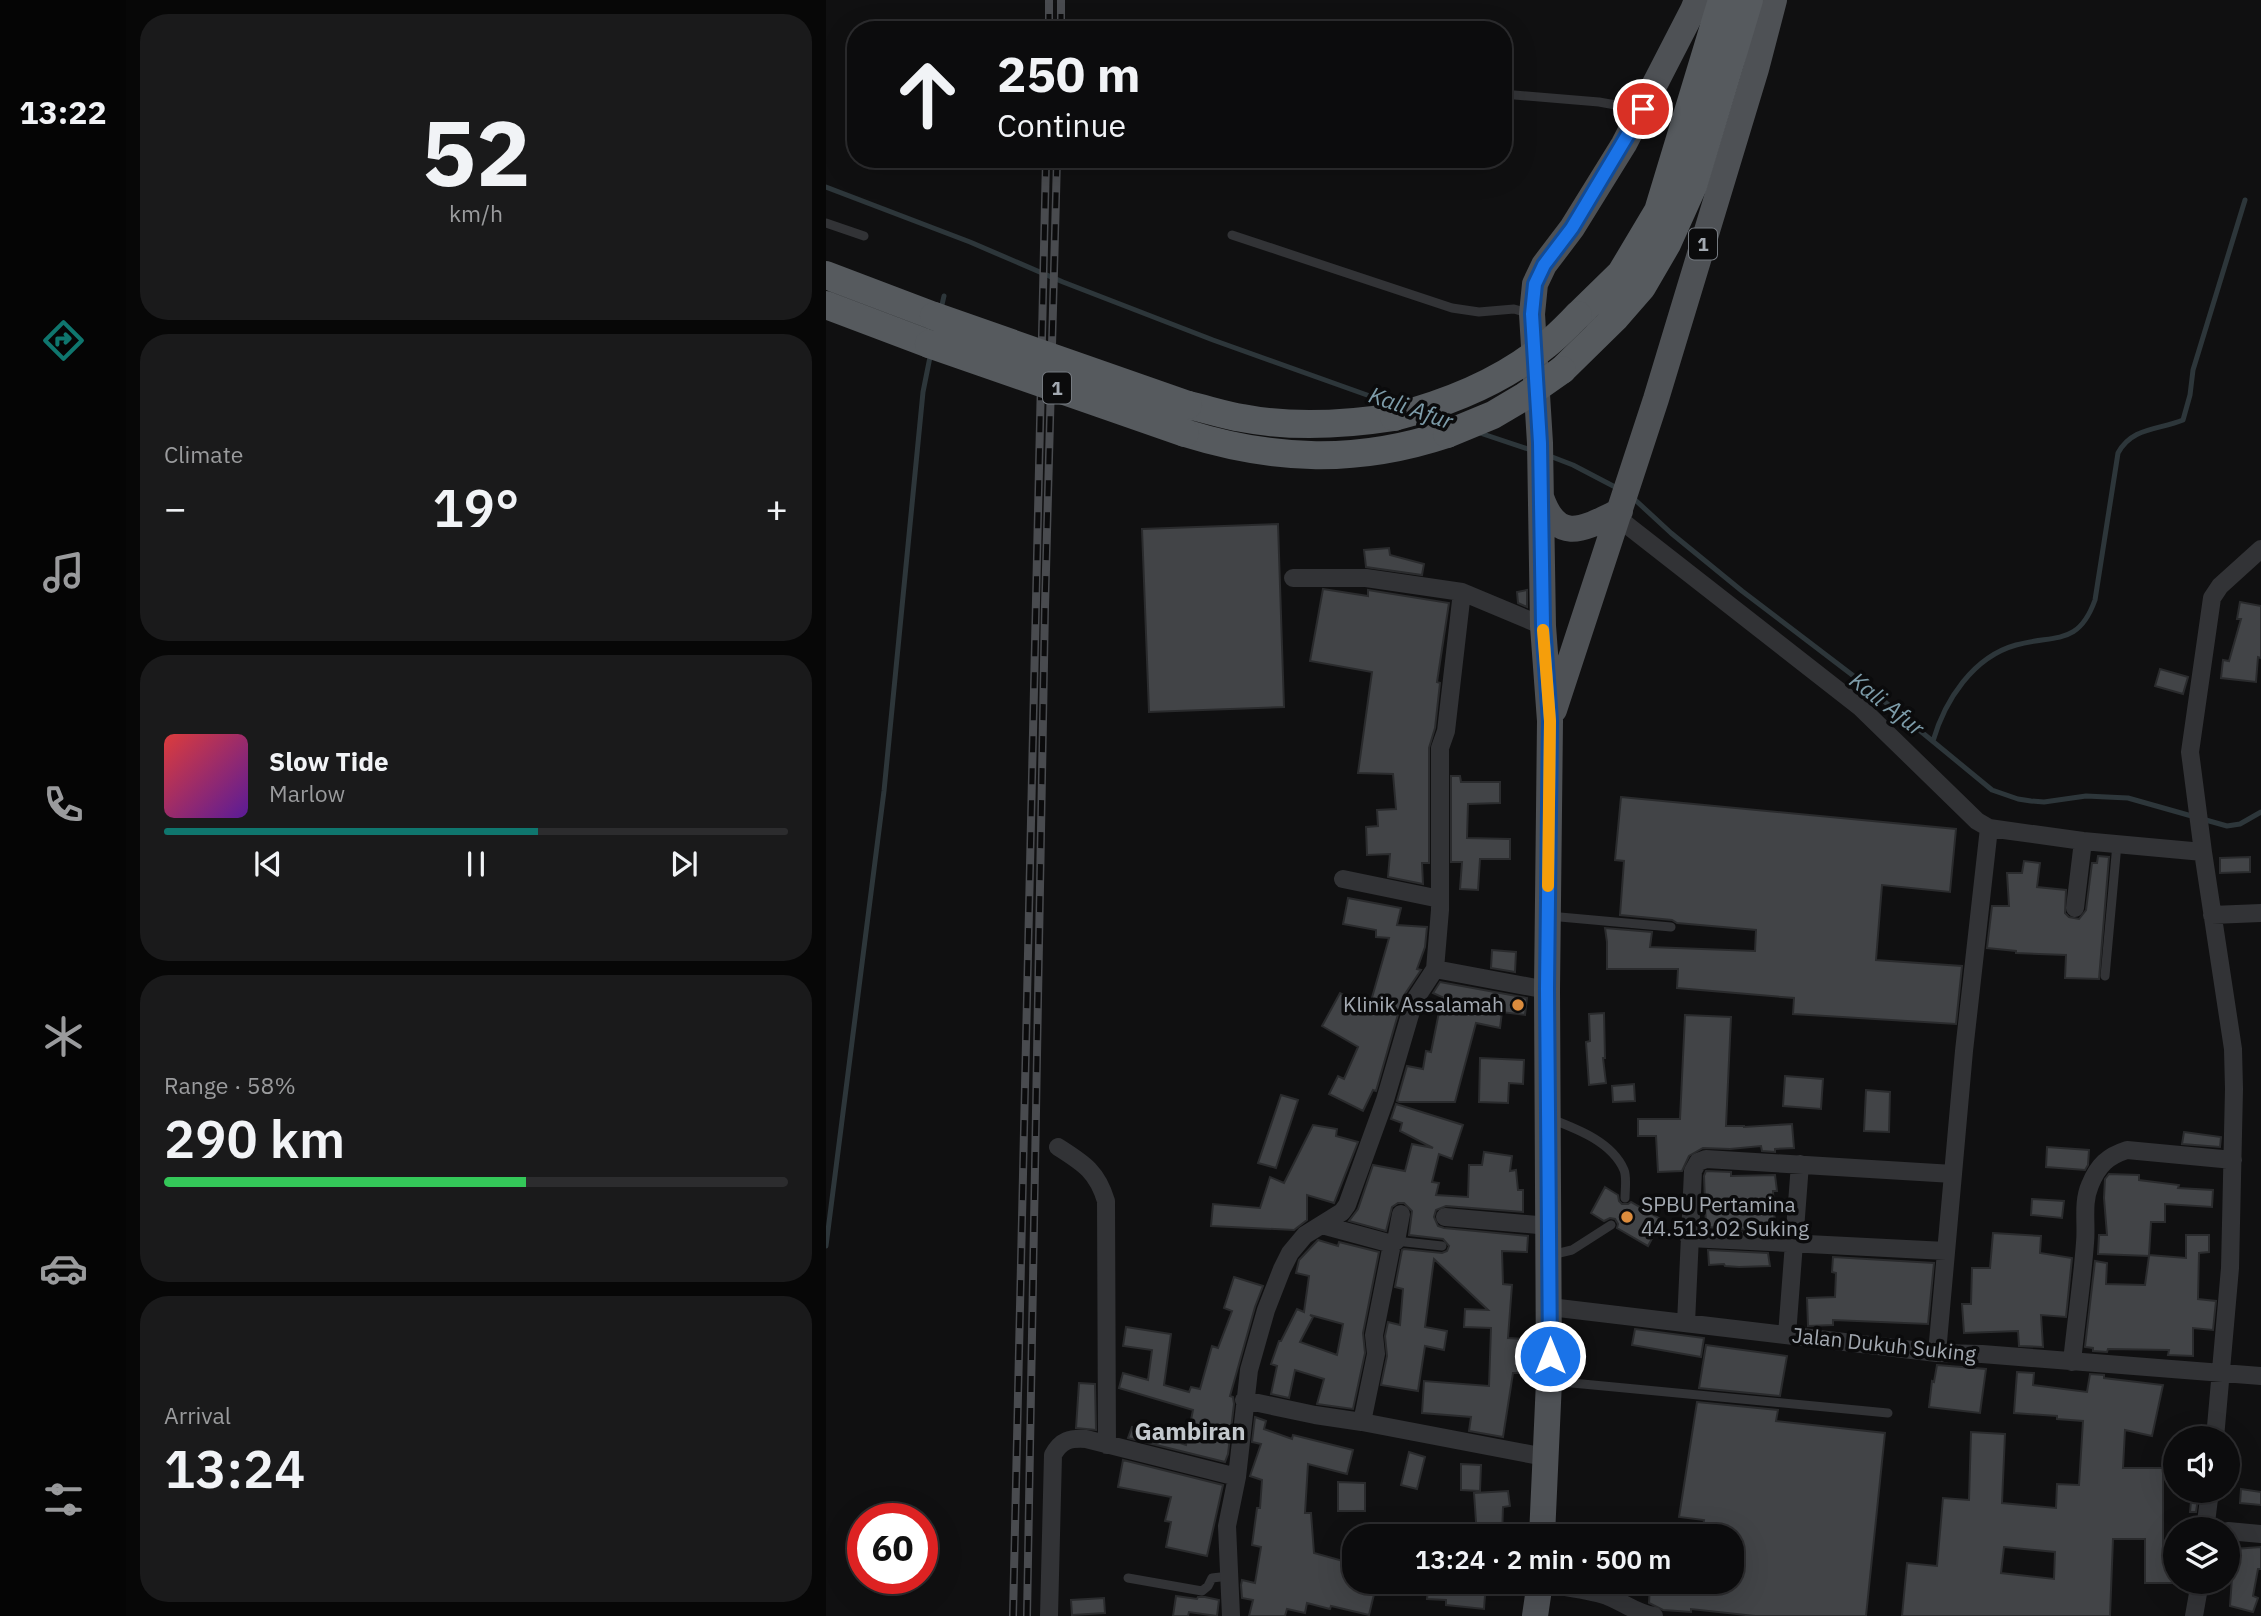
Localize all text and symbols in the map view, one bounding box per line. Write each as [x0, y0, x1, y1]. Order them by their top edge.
text: 250 m [997, 42, 1141, 105]
icon: ahead [882, 49, 973, 140]
pin [1613, 79, 1673, 139]
icon: arrive [1624, 90, 1662, 128]
text: 13:22 [19, 91, 107, 133]
text: 52 [421, 93, 531, 211]
text: Continue [997, 104, 1126, 146]
text: km/h [449, 198, 503, 228]
road number: 1 [1689, 228, 1717, 260]
icon: directions [39, 316, 88, 365]
road number: 1 [1043, 372, 1071, 404]
water label: Kali Afur [1365, 379, 1458, 436]
text: Climate [164, 439, 243, 469]
text: 19° [433, 474, 519, 541]
text: − [164, 483, 187, 532]
text: + [765, 483, 788, 532]
icon: music [39, 548, 88, 597]
water label: Kali Afur [1844, 665, 1932, 742]
text: Slow Tide [269, 744, 389, 778]
text: Marlow [269, 778, 345, 808]
icon: phone [39, 780, 88, 829]
icon: previous [249, 845, 287, 883]
icon: pause [457, 845, 495, 883]
icon: next [665, 845, 703, 883]
place label: Klinik Assalamah [1343, 990, 1504, 1018]
marker: Klinik Assalamah [1510, 997, 1526, 1013]
icon: climate [39, 1012, 88, 1061]
text: Range · 58% [164, 1070, 296, 1100]
text: 290 km [164, 1105, 345, 1172]
place label: SPBU Pertamina 44.513.02 Suking [1641, 1190, 1809, 1242]
marker: SPBU Pertamina 44.513.02 Suking [1619, 1209, 1635, 1225]
icon: car [39, 1244, 88, 1293]
position arrow [1513, 1319, 1587, 1393]
street label: Jalan Dukuh Suking [1791, 1320, 1978, 1368]
text: Arrival [164, 1400, 231, 1430]
district label: Gambiran [1134, 1415, 1246, 1447]
map controls [2163, 1426, 2240, 1594]
button: sound [2163, 1426, 2240, 1503]
text: 13:24 [164, 1435, 305, 1502]
icon: filters [39, 1475, 88, 1524]
speed limit sign: 60 [847, 1503, 938, 1594]
button: layers [2163, 1517, 2240, 1594]
text: 13:24 · 2 min · 500 m [1415, 1542, 1671, 1576]

